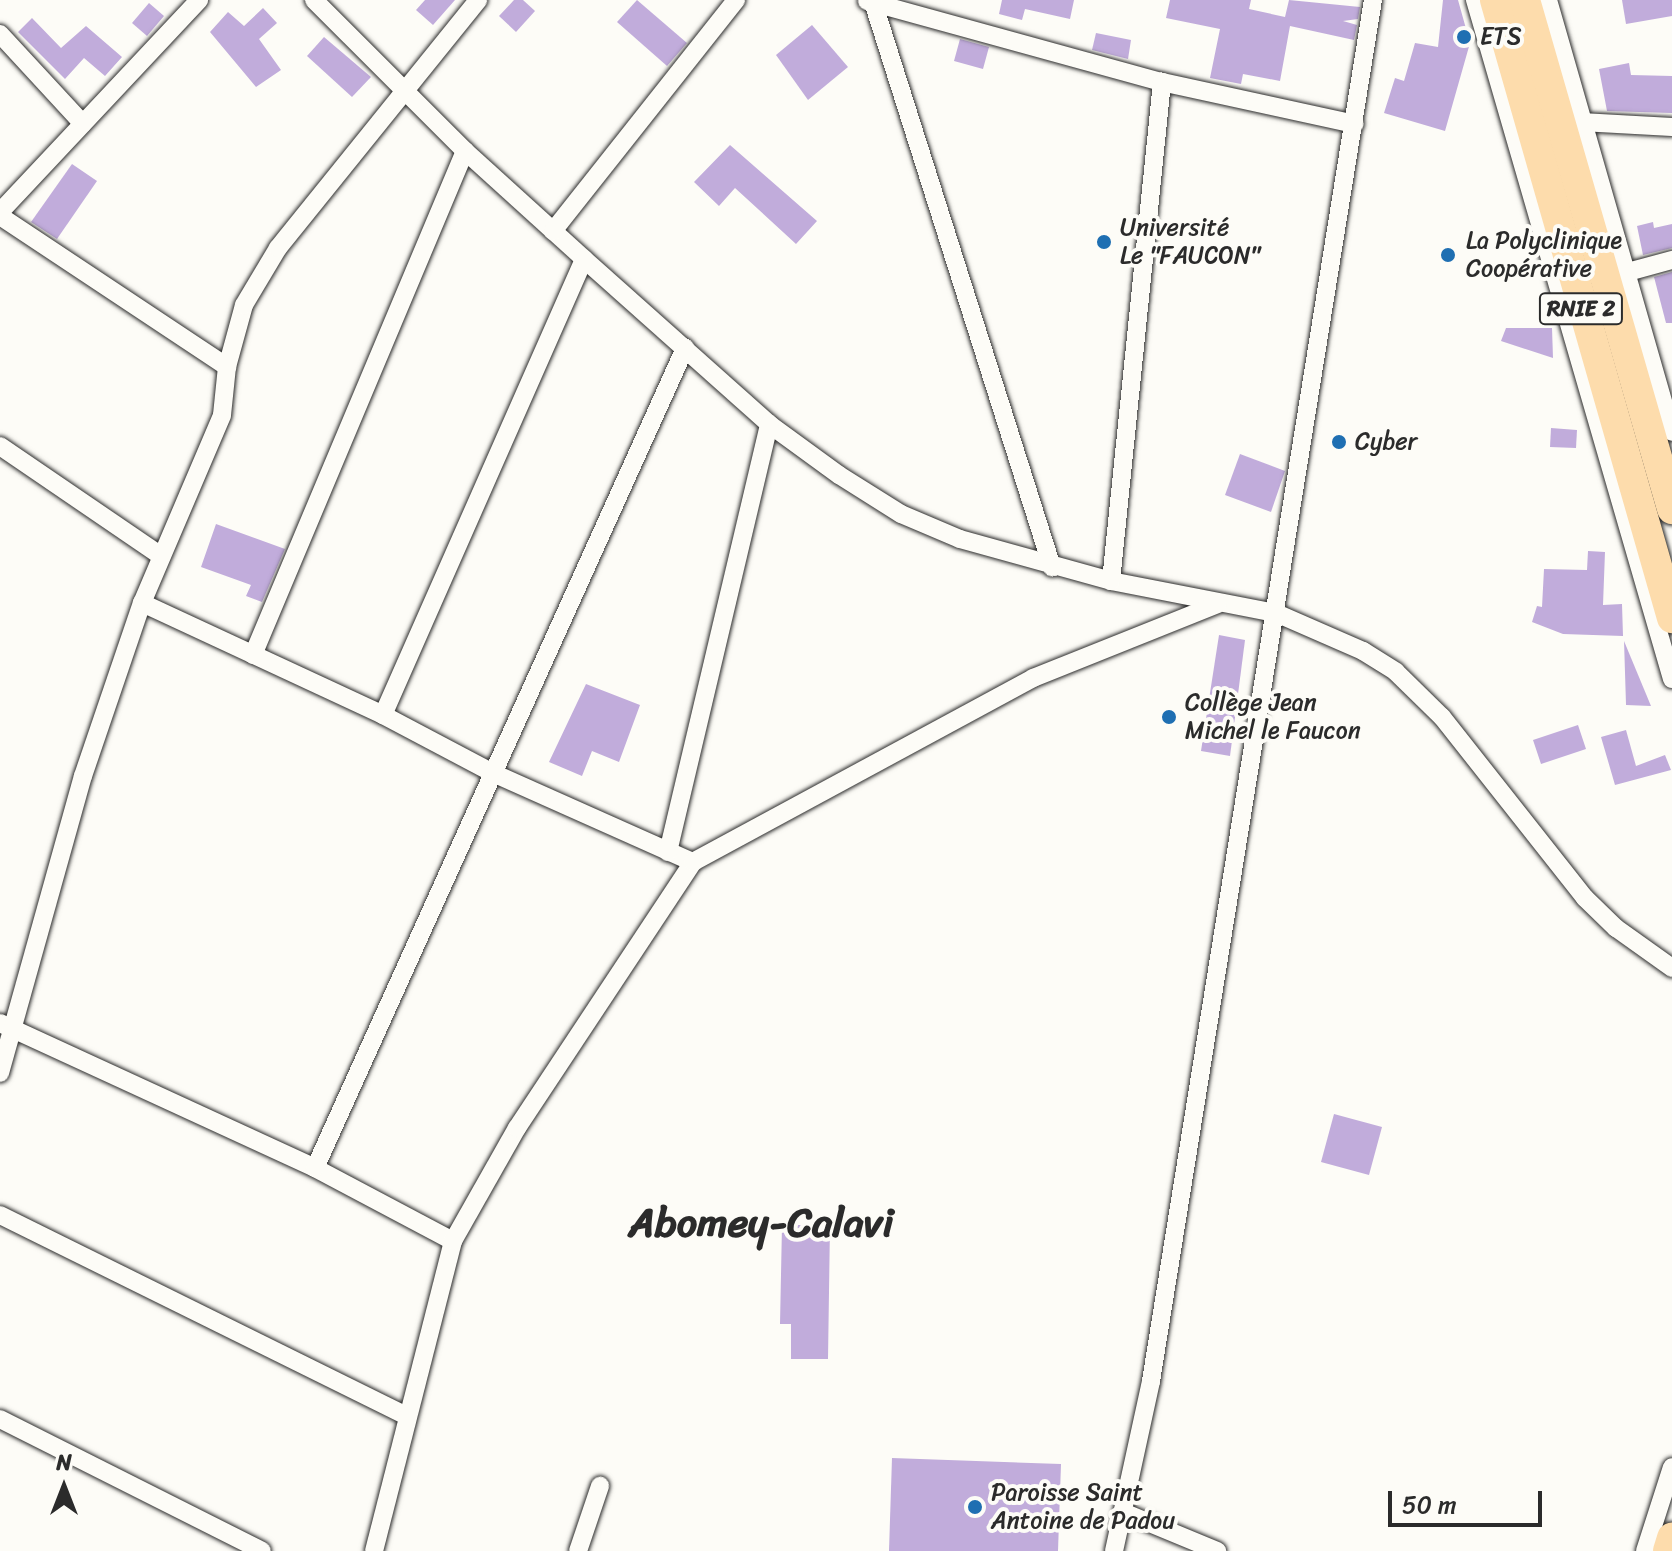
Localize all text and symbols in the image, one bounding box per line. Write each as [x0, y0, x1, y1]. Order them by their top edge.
place label: ETS [1480, 23, 1522, 51]
marker: ETS [1455, 28, 1473, 46]
place label: Université Le "FAUCON" [1120, 214, 1259, 270]
place label: La Polyclinique Coopérative [1466, 227, 1623, 283]
marker: Université Le "FAUCON" [1095, 233, 1113, 251]
marker: La Polyclinique Coopérative [1437, 244, 1459, 266]
road number: RNIE 2 [1537, 291, 1625, 327]
place label: Cyber [1355, 428, 1417, 456]
marker: Cyber [1330, 433, 1348, 451]
place label: Collège Jean Michel le Faucon [1185, 689, 1361, 745]
marker: Collège Jean Michel le Faucon [1160, 708, 1178, 726]
district label: Abomey-Calavi [629, 1199, 893, 1247]
text: N [56, 1443, 72, 1482]
north arrow [24, 1447, 104, 1527]
scale bar [1392, 1475, 1546, 1525]
place label: Paroisse Saint Antoine de Padou [991, 1479, 1175, 1535]
text: 50 m [1402, 1484, 1457, 1526]
marker: Paroisse Saint Antoine de Padou [966, 1498, 984, 1516]

